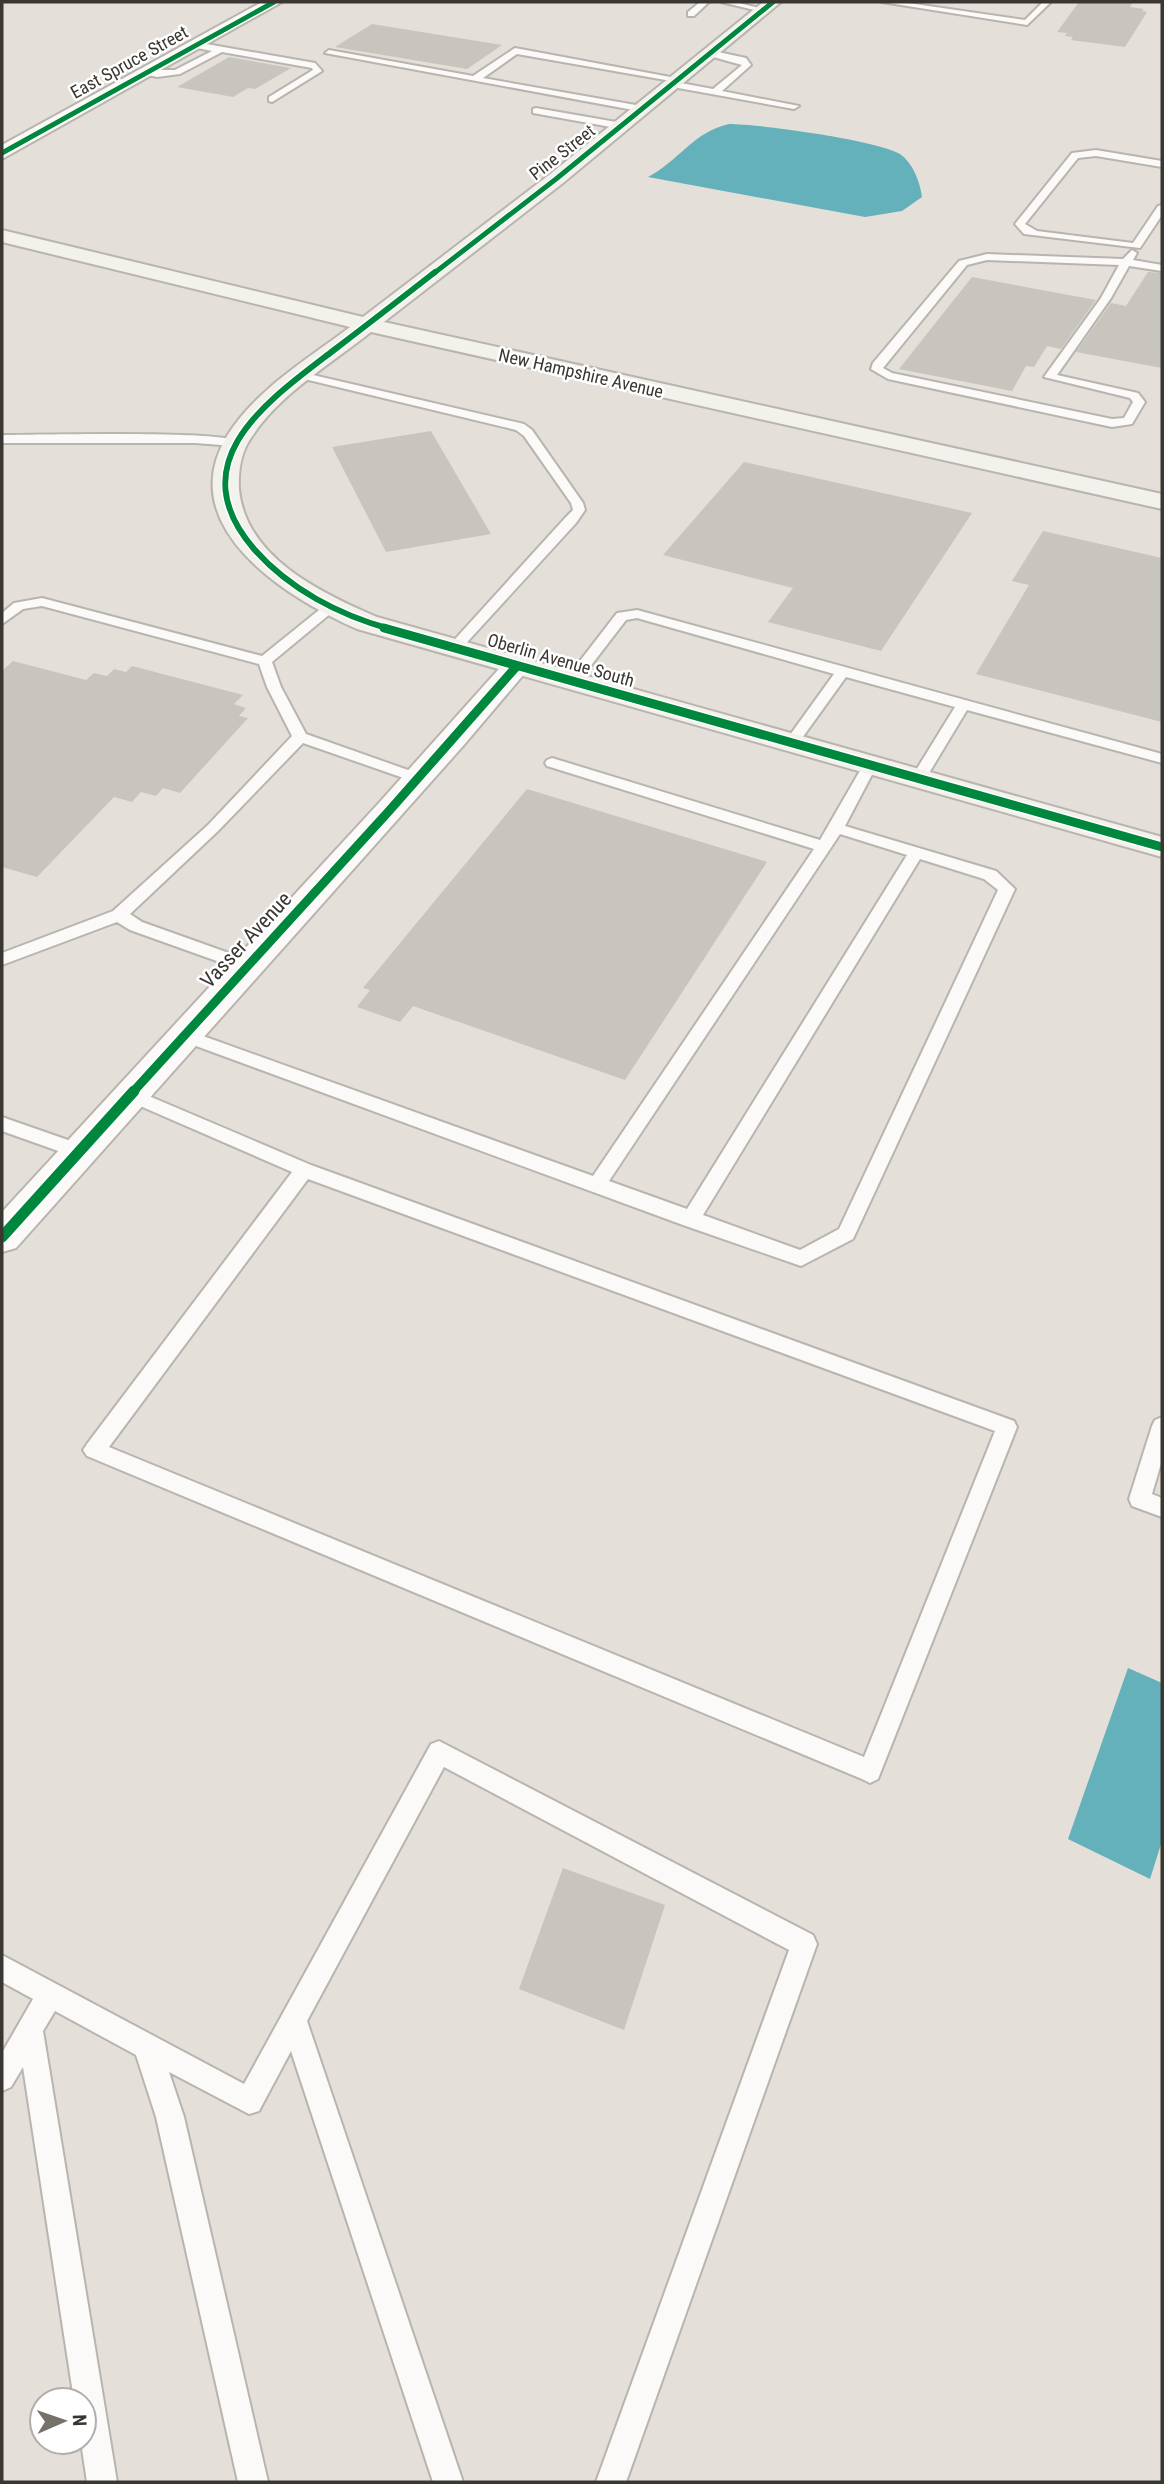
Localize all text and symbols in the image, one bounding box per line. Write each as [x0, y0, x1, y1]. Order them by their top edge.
street label: East Spruce Street [67, 21, 191, 103]
street label: Pine Street [525, 120, 599, 184]
street label: New Hampshire Avenue [497, 344, 665, 402]
street label: Oberlin Avenue South [485, 629, 637, 691]
street label: Vasser Avenue [196, 887, 296, 993]
north arrow [28, 2386, 98, 2456]
text: N [68, 2414, 91, 2427]

